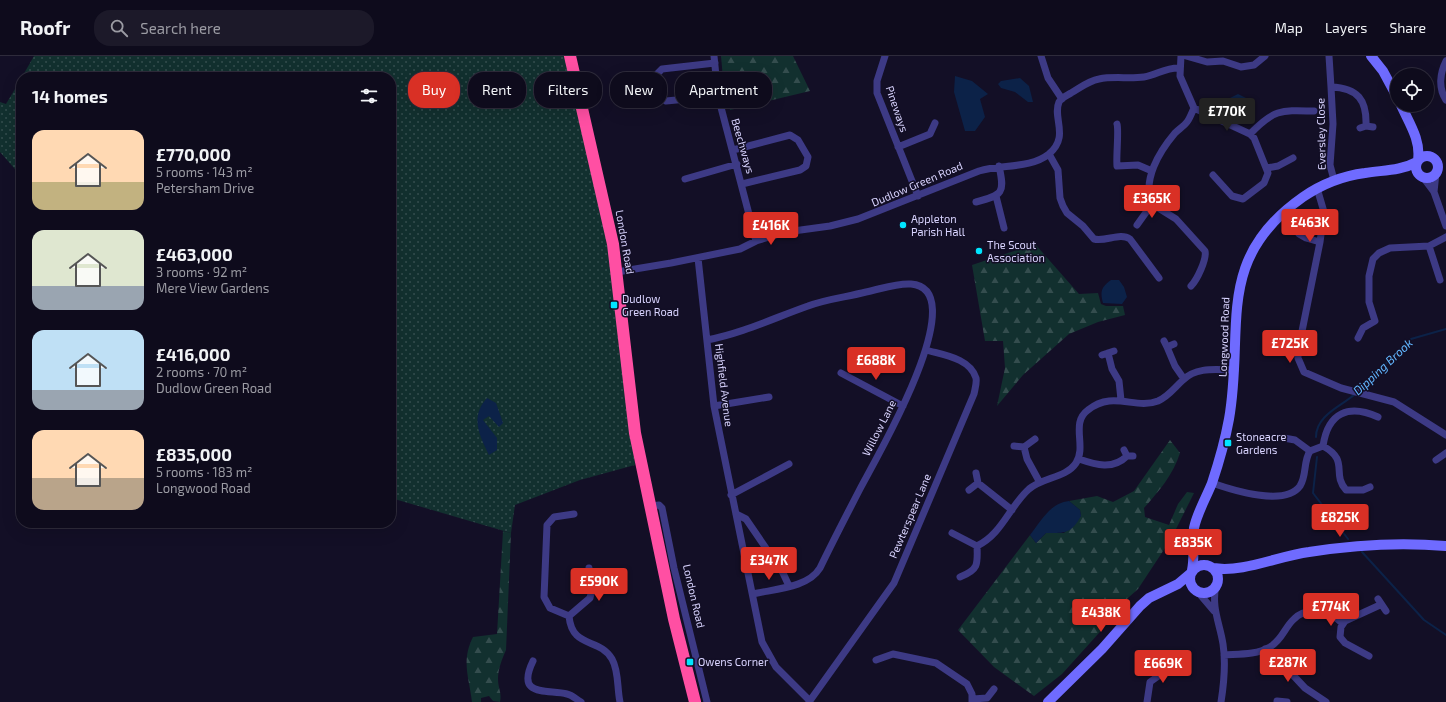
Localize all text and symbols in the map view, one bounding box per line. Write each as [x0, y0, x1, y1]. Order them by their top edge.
search box [94, 10, 374, 46]
text: Roofr [20, 16, 70, 39]
icon: search [108, 17, 130, 39]
text: Search here [140, 19, 221, 37]
text: Map [1275, 19, 1303, 36]
text: Layers [1325, 19, 1367, 36]
text: Share [1389, 19, 1426, 36]
map controls [1390, 68, 1434, 112]
button: locate [1390, 68, 1434, 112]
chip: Buy [408, 72, 460, 108]
chip: Rent [468, 72, 526, 108]
chip: Filters [534, 72, 602, 108]
chip: New [610, 72, 667, 108]
chip: Apartment [675, 72, 772, 108]
street label: Pineways [884, 84, 912, 134]
icon: filters [358, 85, 380, 107]
text: 14 homes [32, 86, 108, 106]
pin: £770K [1199, 98, 1255, 132]
street label: Eversley Close [1313, 98, 1328, 170]
text: £770K [1208, 103, 1246, 119]
street label: Beechways [729, 117, 758, 175]
text: £770,000 [156, 144, 231, 164]
icon: home [64, 146, 112, 194]
street label: Dudlow Green Road [869, 158, 964, 209]
text: 5 rooms · 143 m² [156, 164, 253, 180]
text: Petersham Drive [156, 180, 254, 196]
pin: £365K [1124, 185, 1180, 219]
text: £365K [1133, 190, 1171, 206]
street label: London Road [613, 209, 638, 275]
pin: £463K [1282, 209, 1338, 243]
pin: £416K [743, 212, 799, 246]
place label: Appleton Parish Hall [911, 212, 966, 238]
text: £463K [1290, 214, 1330, 230]
text: £416K [752, 217, 790, 233]
marker: Appleton Parish Hall [898, 220, 908, 230]
place label: The Scout Association [987, 238, 1045, 264]
text: £463,000 [156, 244, 233, 264]
icon: home [64, 246, 112, 294]
marker: The Scout Association [974, 246, 984, 256]
text: 3 rooms · 92 m² [156, 264, 247, 280]
text: Mere View Gardens [156, 280, 269, 296]
place label: Dudlow Green Road [622, 292, 679, 318]
street label: Longwood Road [1216, 297, 1231, 377]
marker: Dudlow Green Road [609, 300, 619, 310]
pin: £725K [1262, 330, 1318, 364]
text: £725K [1271, 335, 1309, 351]
water label: Dipping Brook [1350, 335, 1415, 397]
street label: Highfield Avenue [713, 343, 736, 427]
text: £416,000 [156, 344, 230, 364]
icon: home [64, 346, 112, 394]
pin: £688K [848, 347, 904, 381]
text: £688K [856, 352, 896, 368]
text: 2 rooms · 70 m² [156, 364, 247, 380]
text: Dudlow Green Road [156, 380, 272, 396]
street label: Willow Lane [859, 397, 898, 458]
place label: Stoneacre Gardens [1236, 430, 1287, 456]
marker: Stoneacre Gardens [1223, 438, 1233, 448]
text: £835,000 [156, 444, 232, 464]
icon: home [64, 446, 112, 494]
text: 5 rooms · 183 m² [156, 464, 253, 480]
street label: Pewterspear Lane [886, 472, 933, 560]
text: Longwood Road [156, 480, 251, 496]
pin: £825K [1312, 504, 1368, 538]
text: £825K [1321, 509, 1359, 525]
pin: £835K [1165, 529, 1221, 563]
text: £835K [1174, 534, 1212, 550]
pin: £347K [741, 547, 797, 581]
text: £347K [750, 552, 788, 568]
street label: London Road [681, 563, 708, 629]
pin: £590K [571, 568, 627, 602]
text: £590K [580, 573, 618, 589]
pin: £774K [1303, 593, 1359, 627]
text: £774K [1312, 598, 1350, 614]
pin: £438K [1073, 599, 1129, 633]
text: £438K [1081, 604, 1121, 620]
pin: £287K [1260, 649, 1316, 683]
pin: £669K [1135, 650, 1191, 684]
text: £287K [1269, 654, 1307, 670]
place label: Owens Corner [698, 655, 769, 668]
text: £669K [1144, 655, 1182, 671]
marker: Owens Corner [685, 657, 695, 667]

